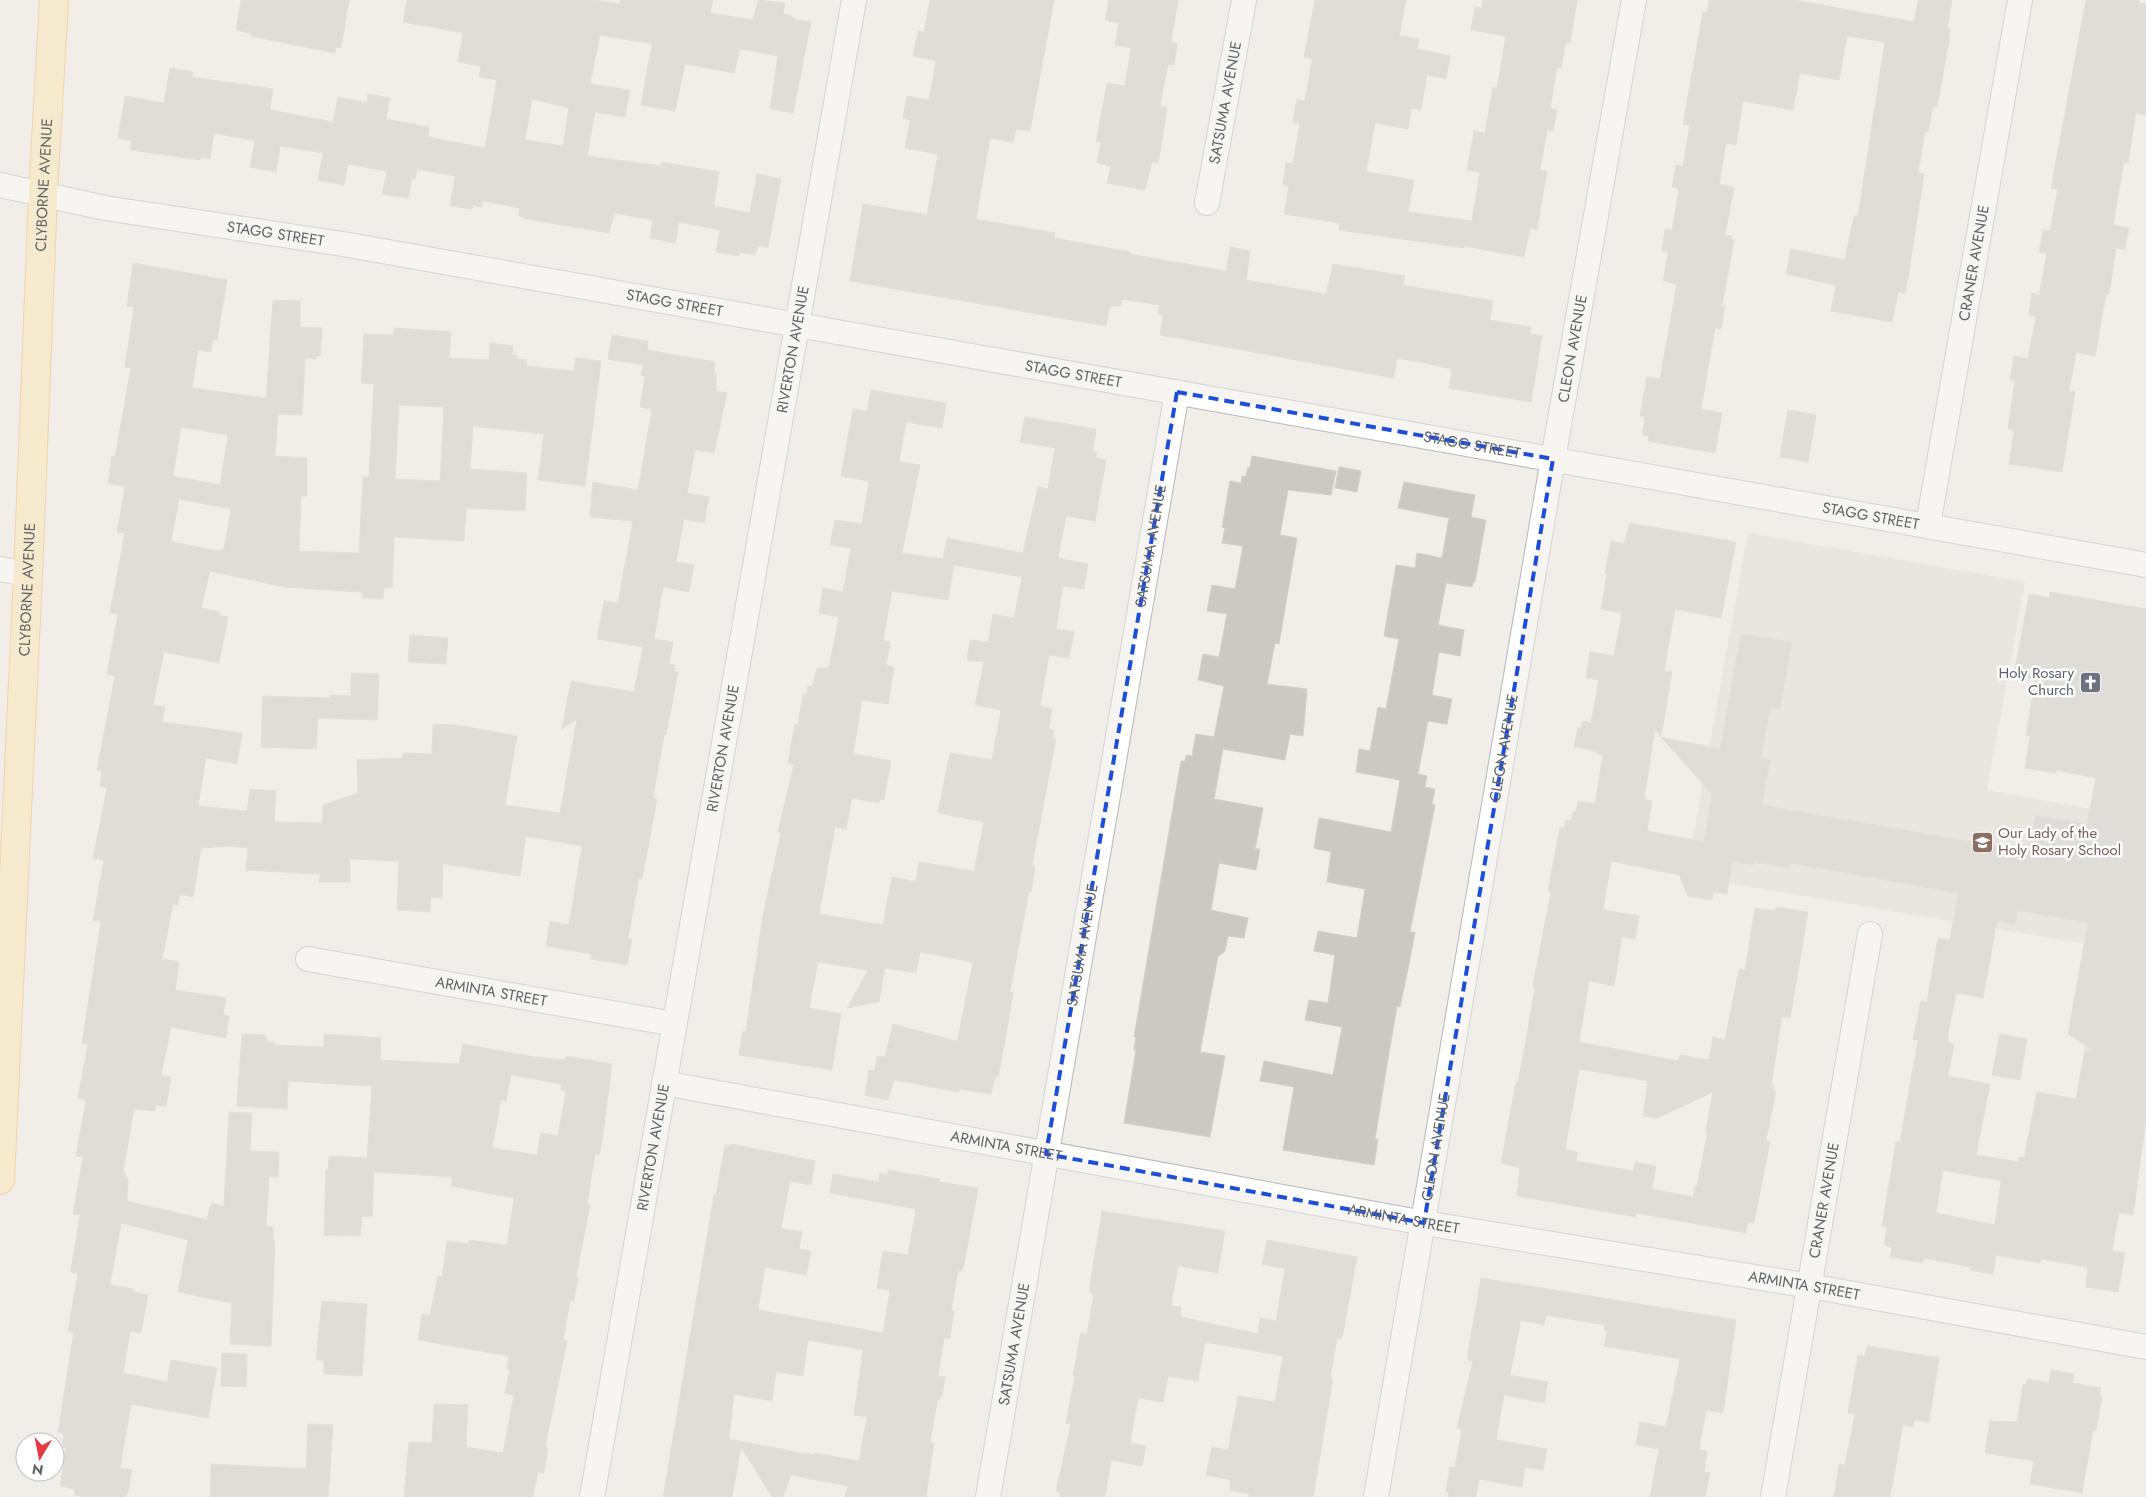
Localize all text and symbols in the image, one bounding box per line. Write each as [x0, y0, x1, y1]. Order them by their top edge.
street label: SATSUMA AVENUE [1203, 40, 1247, 166]
street label: CLYBORNE AVENUE [30, 118, 58, 252]
street label: CRANER AVENUE [1953, 203, 1995, 323]
street label: STAGG STREET [225, 216, 326, 252]
street label: STAGG STREET [624, 284, 725, 322]
street label: RIVERTON AVENUE [771, 284, 815, 415]
street label: CLEON AVENUE [1552, 293, 1593, 404]
street label: STAGG STREET [1023, 355, 1124, 393]
street label: STAGG STREET [1422, 426, 1522, 464]
street label: SATSUMA AVENUE [1129, 483, 1172, 609]
street label: STAGG STREET [1821, 497, 1921, 535]
street label: CLYBORNE AVENUE [13, 523, 41, 657]
place label: Holy Rosary Church [1998, 662, 2074, 701]
church icon: Holy Rosary Church [2078, 670, 2102, 694]
street label: RIVERTON AVENUE [701, 683, 745, 814]
street label: CLEON AVENUE [1484, 692, 1524, 803]
place label: Our Lady of the Holy Rosary School [1998, 822, 2121, 861]
school or university icon: Our Lady of the Holy Rosary School [1970, 830, 1994, 854]
street label: SATSUMA AVENUE [1061, 882, 1104, 1008]
street label: ARMINTA STREET [434, 971, 549, 1012]
street label: RIVERTON AVENUE [631, 1082, 675, 1213]
street label: CLEON AVENUE [1416, 1091, 1456, 1203]
street label: ARMINTA STREET [949, 1125, 1064, 1167]
street label: CRANER AVENUE [1803, 1141, 1845, 1260]
street label: ARMINTA STREET [1346, 1198, 1461, 1240]
street label: ARMINTA STREET [1747, 1265, 1862, 1306]
street label: SATSUMA AVENUE [993, 1281, 1035, 1407]
north arrow [15, 1432, 65, 1482]
text: N [31, 1459, 45, 1481]

